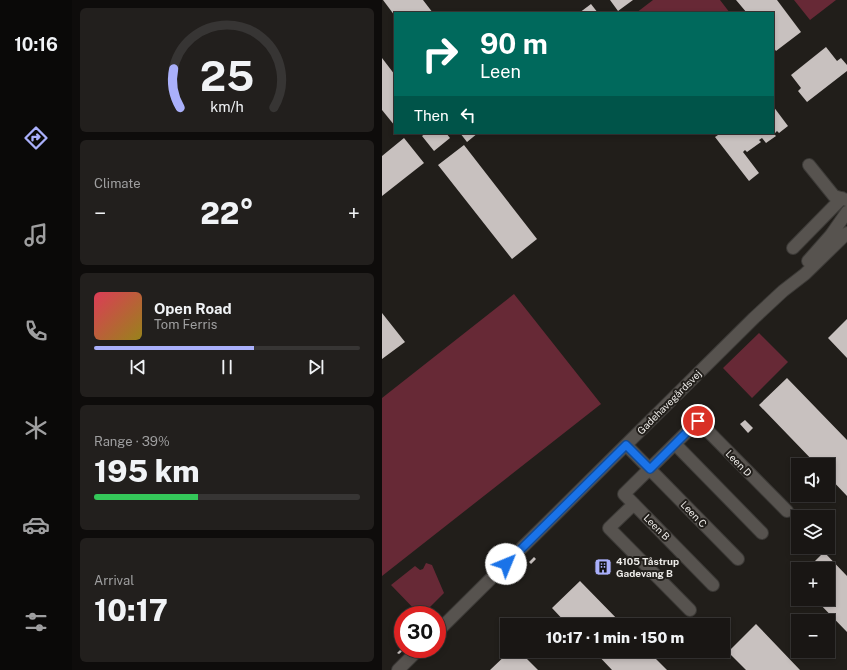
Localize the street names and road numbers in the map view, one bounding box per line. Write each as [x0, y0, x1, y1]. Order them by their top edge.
street label: Gadehavegårdsvej [634, 367, 704, 437]
street label: Leen D [724, 447, 754, 479]
street label: Leen C [679, 498, 710, 530]
street label: Leen B [642, 512, 673, 543]

